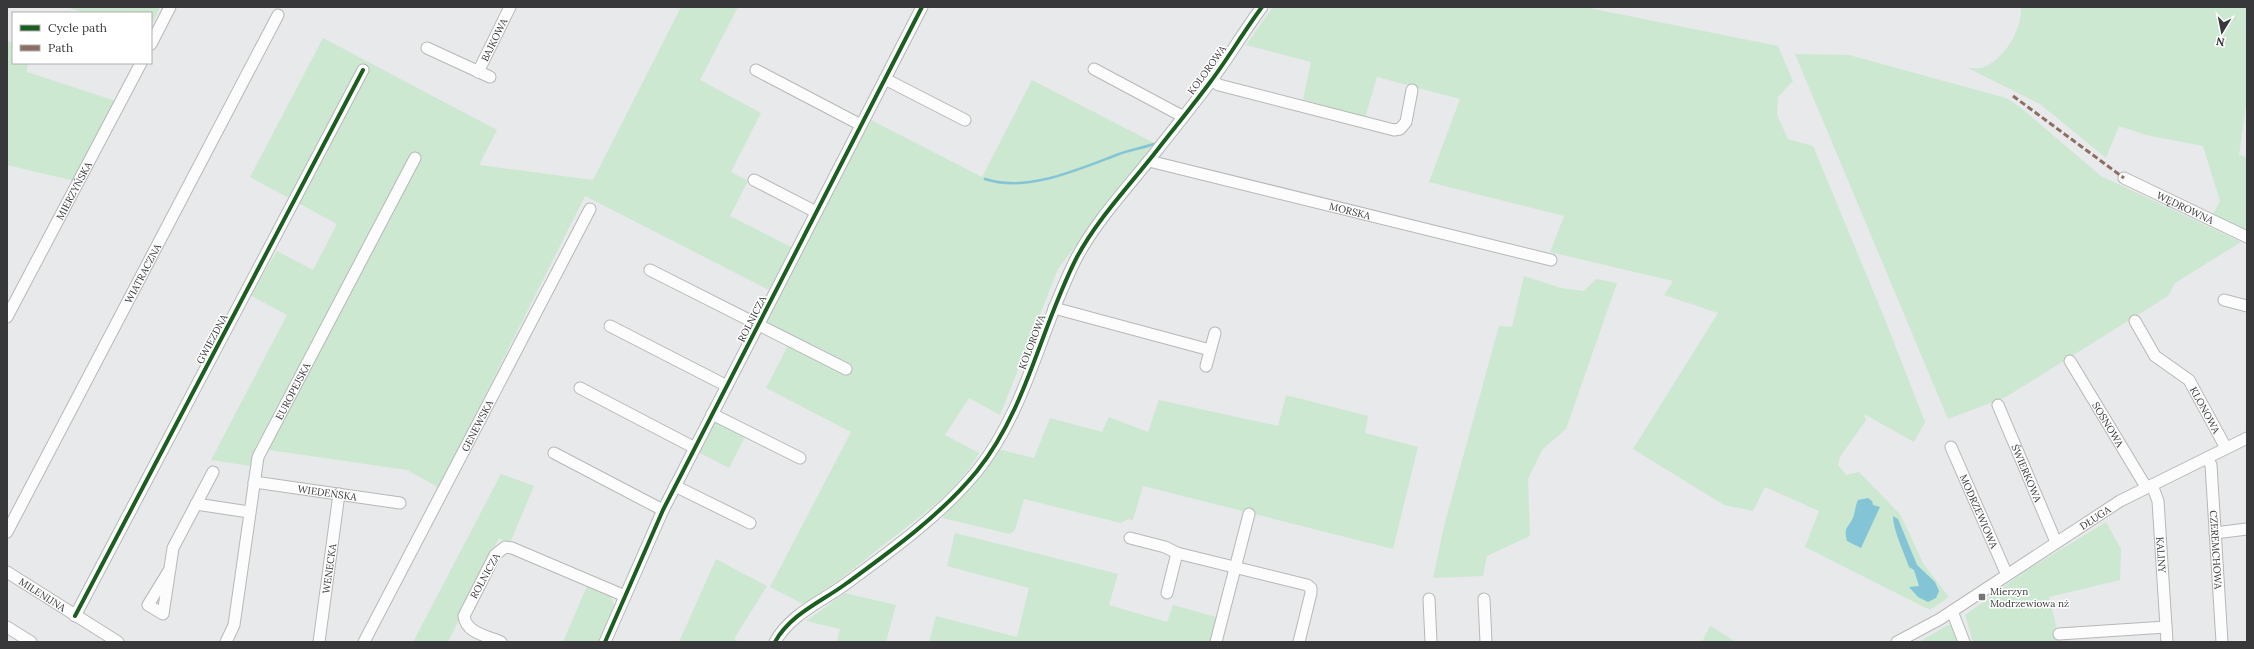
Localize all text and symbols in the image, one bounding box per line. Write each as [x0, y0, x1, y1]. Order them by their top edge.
legend [12, 12, 152, 64]
north arrow [2202, 12, 2242, 52]
street label: BAJKOWA [478, 15, 510, 63]
text: Cycle path [48, 20, 107, 35]
text: N [2214, 34, 2226, 49]
text: Path [48, 40, 73, 55]
street label: KOLOROWA [1185, 42, 1230, 97]
street label: MIERZYŃSKA [53, 159, 95, 222]
street label: WĘDROWNA [2155, 188, 2216, 227]
street label: MORSKA [1328, 199, 1373, 222]
street label: WIATRACZNA [122, 241, 164, 306]
street label: ROLNICZA [735, 293, 770, 344]
street label: GWIEZDNA [193, 311, 231, 366]
street label: KOLOROWA [1016, 312, 1049, 371]
street label: EUROPEJSKA [272, 360, 313, 422]
street label: KLONOWA [2187, 384, 2224, 436]
street label: GENEWSKA [458, 397, 496, 454]
street label: SOSNOWA [2090, 399, 2127, 450]
street label: ŚWIERKOWA [2009, 442, 2045, 505]
street label: MODRZEWIOWA [1957, 472, 2001, 551]
street label: WIEDEŃSKA [297, 482, 358, 503]
street label: DŁUGA [2077, 502, 2113, 532]
street label: CZEREMCHOWA [2207, 510, 2225, 590]
street label: KALINY [2154, 536, 2169, 574]
street label: WENECKA [319, 542, 339, 594]
street label: ROLNICZA [467, 550, 503, 601]
street label: MILENIJNA [17, 575, 69, 614]
place label: Mierzyn Modrzewiowa nż [1990, 585, 2069, 610]
marker: Mierzyn Modrzewiowa nż [1977, 592, 1987, 602]

